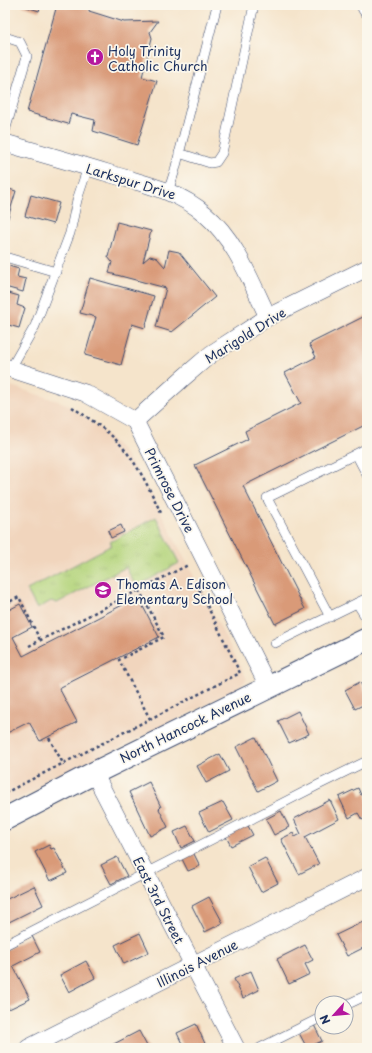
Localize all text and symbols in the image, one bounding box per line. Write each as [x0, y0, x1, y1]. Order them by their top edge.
place label: Holy Trinity Catholic Church [108, 41, 208, 75]
church icon: Holy Trinity Catholic Church [85, 47, 105, 67]
street label: Larkspur Drive [84, 158, 178, 204]
street label: Marigold Drive [201, 302, 289, 367]
street label: Primrose Drive [140, 444, 200, 536]
place label: Thomas A. Edison Elementary School [116, 574, 233, 608]
school or university icon: Thomas A. Edison Elementary School [93, 580, 113, 600]
street label: North Hancock Avenue [116, 687, 254, 767]
street label: East 3rd Street [129, 853, 189, 947]
street label: Illinois Avenue [153, 934, 241, 992]
north arrow [314, 995, 354, 1035]
text: N [315, 1012, 334, 1028]

